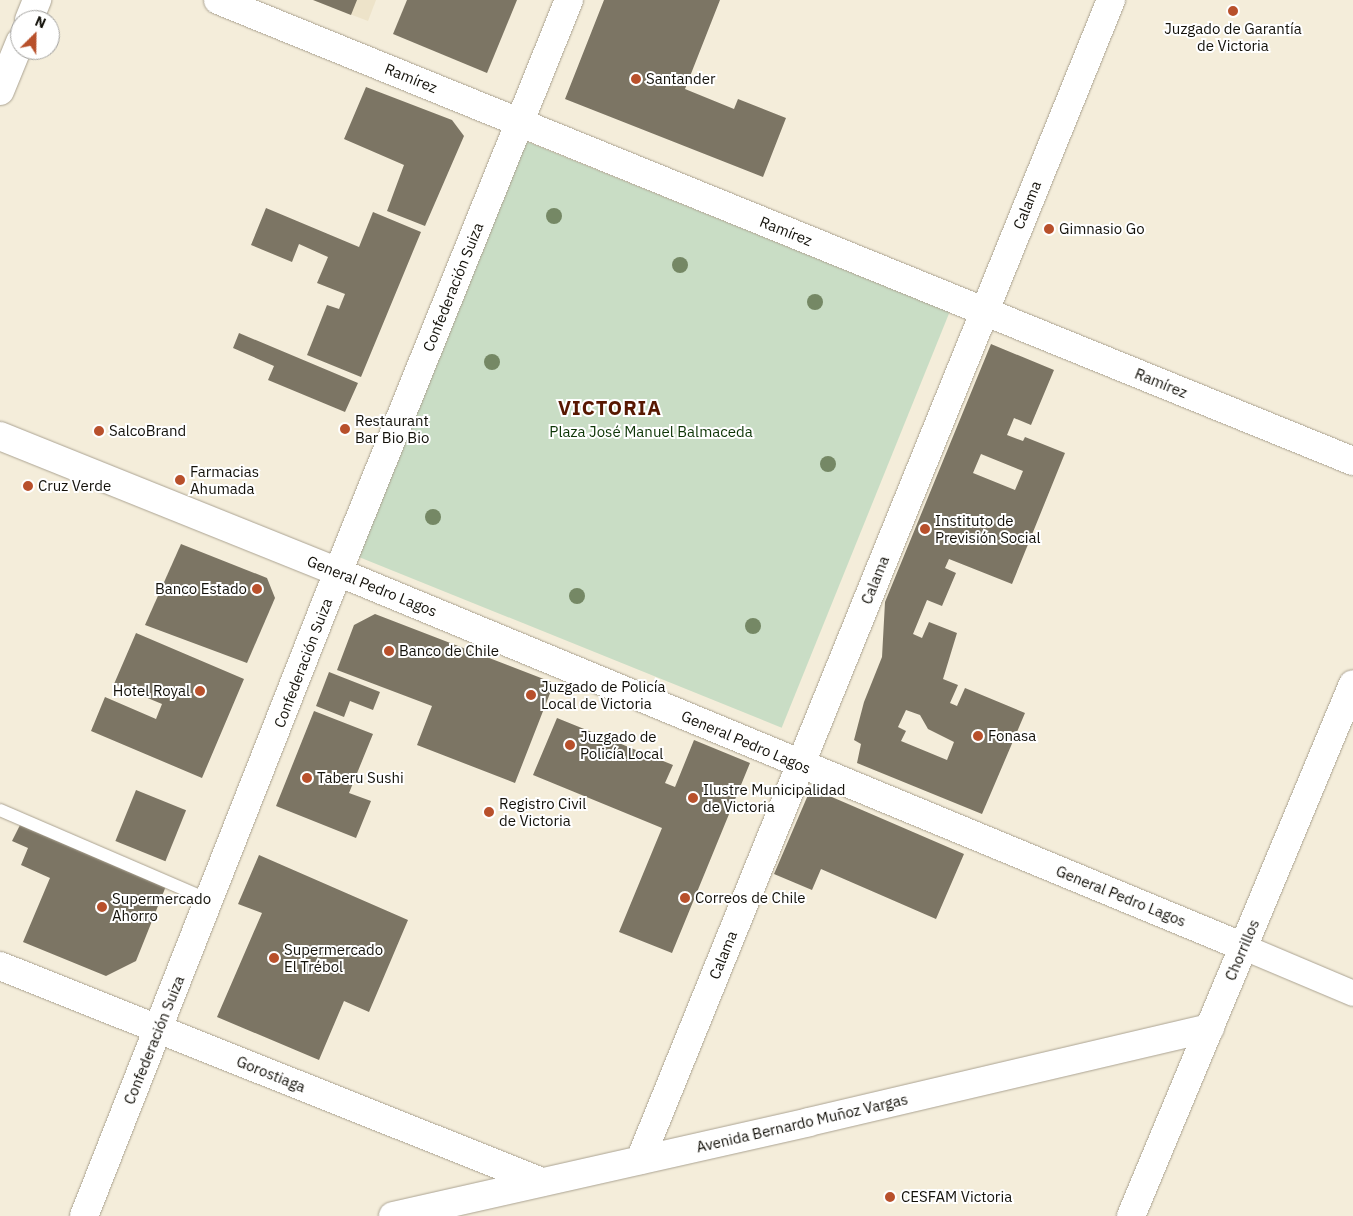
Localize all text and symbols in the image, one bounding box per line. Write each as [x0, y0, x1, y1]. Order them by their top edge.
marker: Juzgado de Garantía de Victoria [1227, 5, 1239, 17]
north arrow [10, 10, 60, 60]
text: N [32, 12, 49, 32]
place label: Juzgado de Garantía de Victoria [1164, 19, 1302, 54]
street label: Ramírez [382, 59, 440, 97]
place label: Santander [646, 70, 715, 88]
marker: Santander [630, 73, 642, 85]
street label: Calama [1009, 178, 1045, 232]
street label: Ramírez [757, 212, 815, 250]
street label: Confederación Suiza [419, 220, 487, 354]
place label: Gimnasio Go [1059, 220, 1145, 238]
marker: Gimnasio Go [1043, 223, 1055, 235]
street label: Ramírez [1132, 364, 1190, 402]
district label: VICTORIA [557, 395, 663, 419]
place label: Restaurant Bar Bio Bio [355, 411, 429, 446]
place label: SalcoBrand [109, 422, 186, 440]
marker: Restaurant Bar Bio Bio [339, 423, 351, 435]
park label: Plaza José Manuel Balmaceda [549, 423, 753, 441]
marker: SalcoBrand [93, 425, 105, 437]
place label: Farmacias Ahumada [190, 462, 259, 497]
marker: Farmacias Ahumada [174, 474, 186, 486]
place label: Cruz Verde [38, 477, 111, 495]
marker: Cruz Verde [22, 480, 34, 492]
place label: Instituto de Previsión Social [935, 511, 1041, 546]
marker: Instituto de Previsión Social [919, 523, 931, 535]
street label: General Pedro Lagos [304, 552, 440, 620]
street label: Calama [857, 553, 893, 607]
place label: Banco Estado [155, 580, 247, 598]
marker: Banco Estado [251, 583, 263, 595]
street label: Confederación Suiza [270, 596, 336, 730]
place label: Banco de Chile [399, 642, 499, 660]
marker: Banco de Chile [383, 645, 395, 657]
place label: Juzgado de Policía Local de Victoria [541, 677, 665, 712]
place label: Hotel Royal [113, 682, 190, 700]
marker: Hotel Royal [194, 685, 206, 697]
marker: Juzgado de Policía Local de Victoria [525, 689, 537, 701]
street label: General Pedro Lagos [679, 707, 813, 777]
place label: Juzgado de Policía Local [580, 727, 663, 762]
place label: Fonasa [988, 727, 1036, 745]
marker: Fonasa [972, 730, 984, 742]
marker: Juzgado de Policía Local [564, 739, 576, 751]
place label: Taberu Sushi [317, 769, 404, 787]
marker: Taberu Sushi [301, 772, 313, 784]
place label: Ilustre Municipalidad de Victoria [703, 780, 845, 815]
marker: Ilustre Municipalidad de Victoria [687, 792, 699, 804]
place label: Registro Civil de Victoria [499, 794, 586, 829]
marker: Registro Civil de Victoria [483, 806, 495, 818]
street label: General Pedro Lagos [1053, 862, 1189, 930]
place label: Supermercado Ahorro [112, 889, 211, 924]
place label: Correos de Chile [695, 889, 806, 907]
marker: Correos de Chile [679, 892, 691, 904]
marker: Supermercado Ahorro [96, 901, 108, 913]
street label: Chorrillos [1221, 917, 1263, 983]
street label: Calama [705, 928, 741, 982]
place label: Supermercado El Trébol [284, 940, 383, 975]
marker: Supermercado El Trébol [268, 952, 280, 964]
street label: Confederación Suiza [120, 973, 188, 1107]
street label: Gorostiaga [234, 1052, 308, 1096]
street label: Avenida Bernardo Muñoz Vargas [694, 1090, 910, 1156]
place label: CESFAM Victoria [901, 1188, 1012, 1206]
marker: CESFAM Victoria [883, 1190, 897, 1204]

